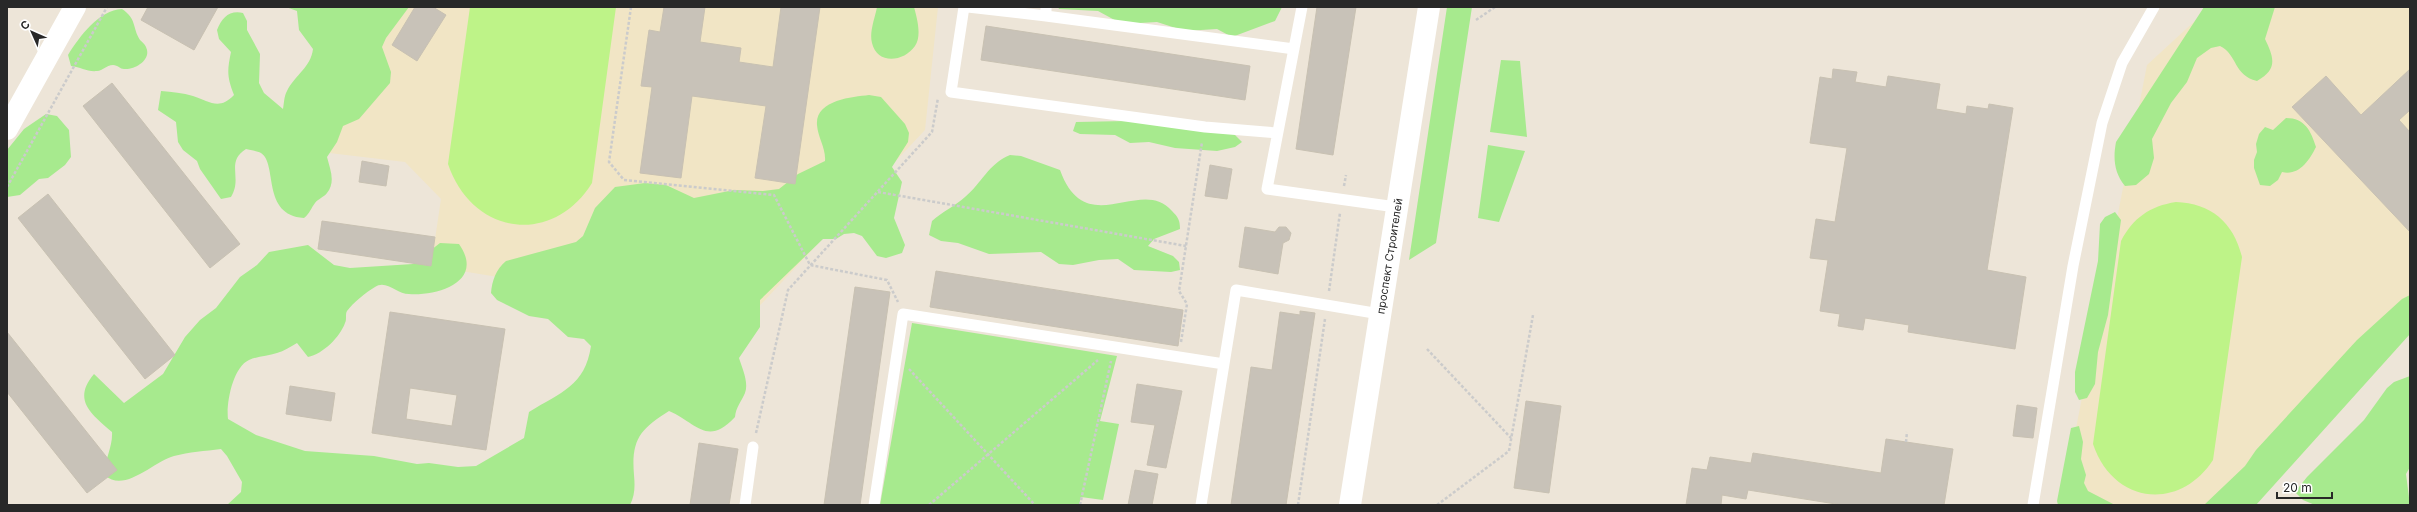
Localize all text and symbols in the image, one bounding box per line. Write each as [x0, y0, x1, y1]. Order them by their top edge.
north arrow [12, 12, 52, 52]
text: С [17, 17, 33, 33]
street label: проспект Строителей [1373, 197, 1406, 315]
scale bar [2277, 474, 2332, 500]
text: 20 m [2283, 480, 2312, 495]

